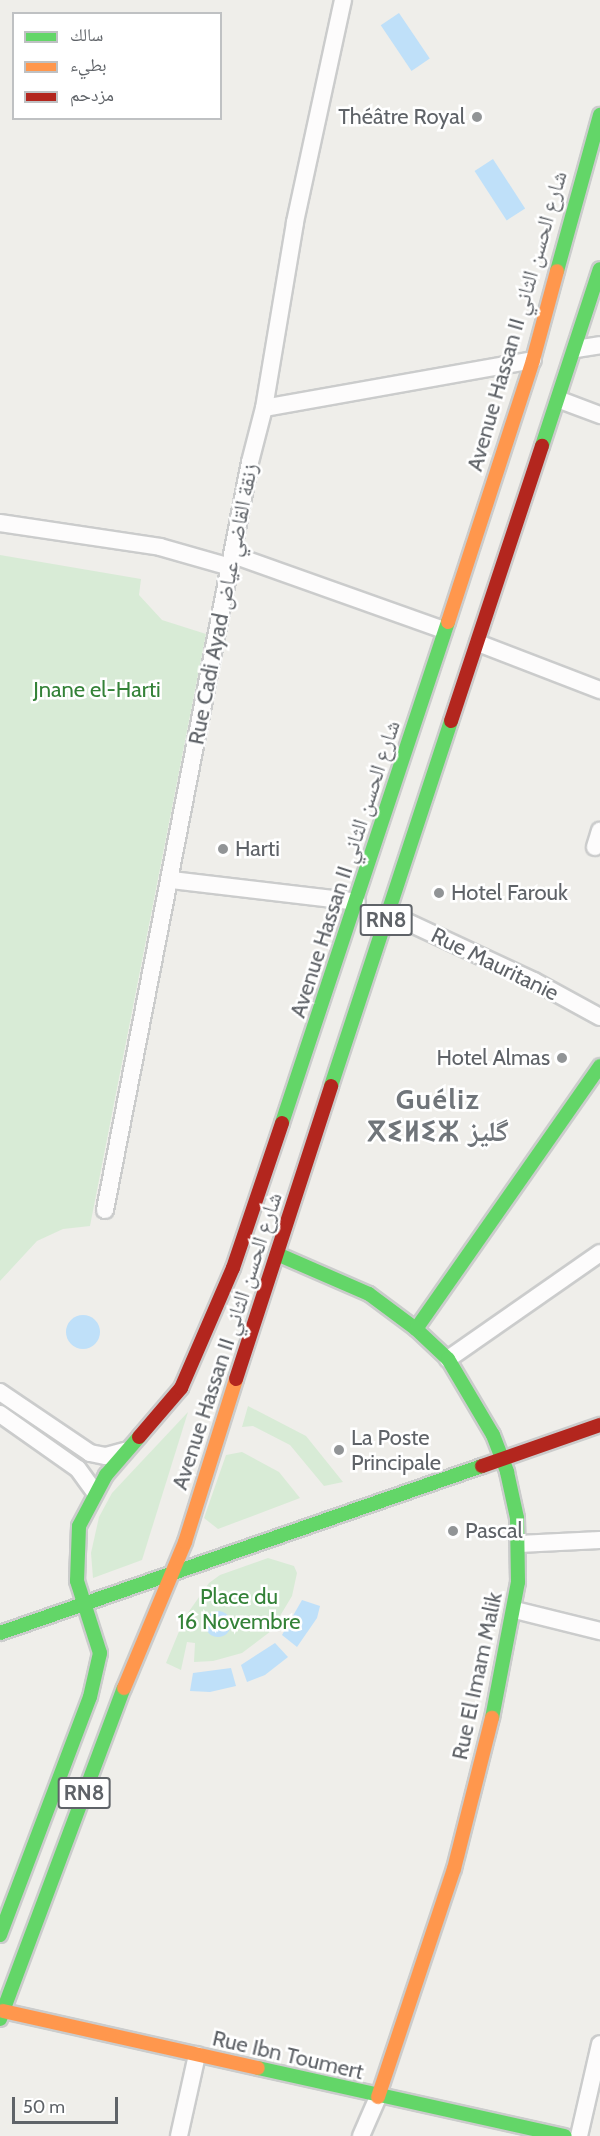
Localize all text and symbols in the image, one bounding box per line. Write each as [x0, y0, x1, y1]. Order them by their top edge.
legend [12, 12, 222, 120]
text: سالك [70, 24, 103, 46]
text: بطيء [70, 54, 107, 76]
text: مزدحم [70, 84, 114, 106]
place label: Théâtre Royal [338, 104, 465, 130]
marker: Théâtre Royal [470, 110, 484, 124]
street label: Avenue Hassan II شارع الحسن الثاني [461, 168, 573, 474]
street label: Rue Cadi Ayad زنقة القاضي عياض [183, 461, 263, 747]
park label: Jnane el-Harti [33, 677, 161, 703]
street label: Avenue Hassan II شارع الحسن الثاني [284, 717, 406, 1021]
place label: Harti [235, 836, 280, 862]
marker: Harti [216, 842, 230, 856]
place label: Hotel Farouk [451, 880, 568, 906]
marker: Hotel Farouk [432, 886, 446, 900]
road number: RN8 [359, 902, 413, 938]
street label: Rue Mauritanie [427, 922, 563, 1006]
place label: Hotel Almas [437, 1045, 550, 1071]
marker: Hotel Almas [555, 1051, 569, 1065]
district label: Guéliz ⴳⵉⵍⵉⵣ گليز [372, 1082, 504, 1148]
street label: Avenue Hassan II شارع الحسن الثاني [166, 1189, 288, 1493]
place label: La Poste Principale [351, 1424, 441, 1476]
marker: La Poste Principale [332, 1443, 346, 1457]
place label: Pascal [465, 1518, 523, 1544]
marker: Pascal [446, 1524, 460, 1538]
park label: Place du 16 Novembre [177, 1583, 301, 1634]
street label: Rue El Imam Malik [446, 1590, 508, 1762]
road number: RN8 [57, 1775, 111, 1811]
street label: Rue Ibn Toumert [210, 2025, 366, 2085]
scale bar [15, 2085, 122, 2123]
text: 50 m [23, 2096, 65, 2118]

